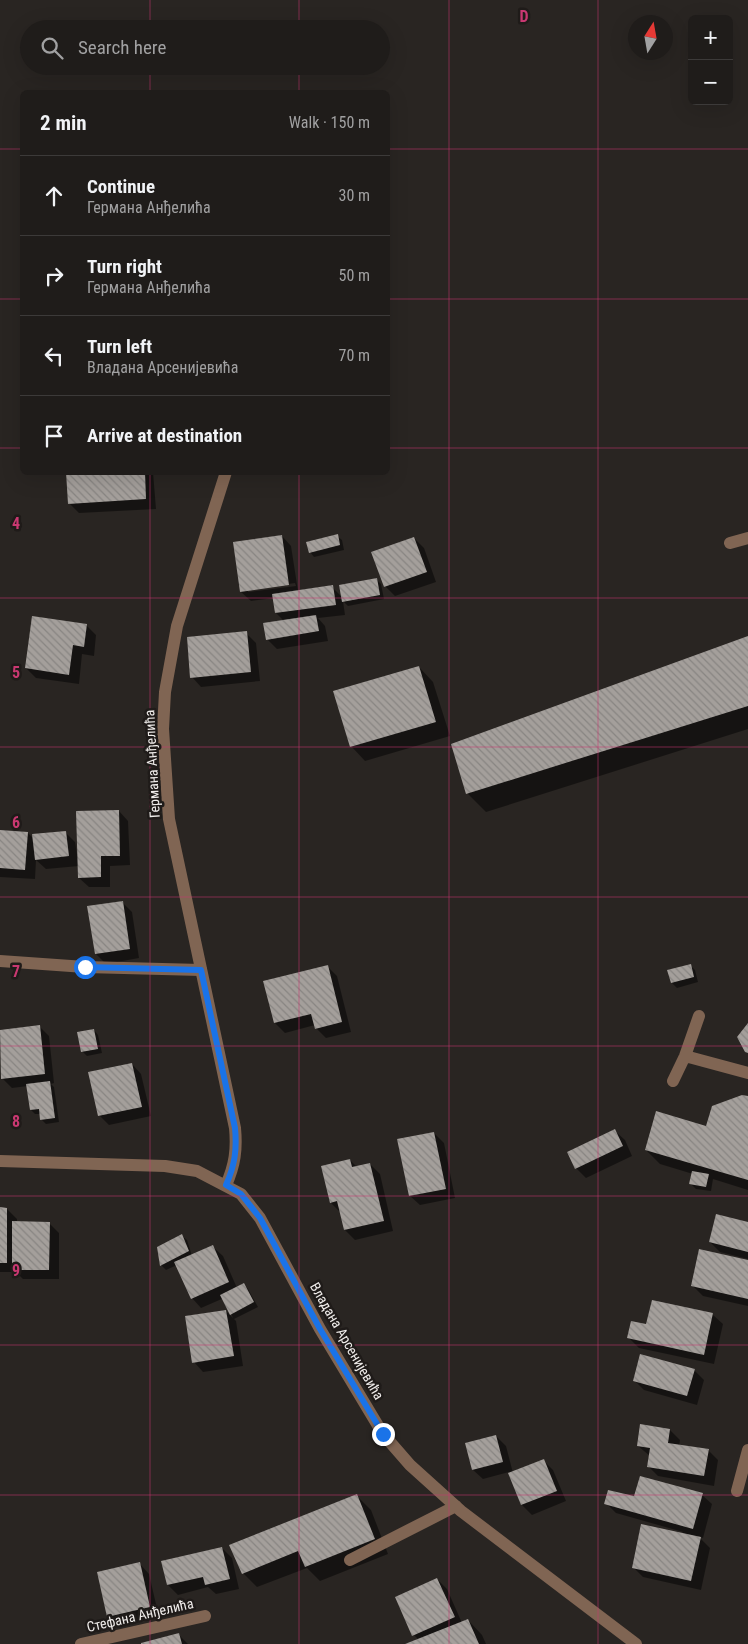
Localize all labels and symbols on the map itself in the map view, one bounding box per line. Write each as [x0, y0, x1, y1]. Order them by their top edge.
text: D [519, 7, 529, 26]
north arrow [628, 15, 673, 60]
text: 4 [12, 514, 20, 533]
text: 5 [12, 663, 20, 682]
street label: Германа Анђелића [141, 710, 163, 818]
text: 6 [12, 813, 20, 832]
route start [74, 956, 97, 979]
text: 7 [12, 962, 20, 981]
text: 8 [12, 1112, 20, 1131]
text: 9 [12, 1261, 20, 1280]
street label: Владана Арсенијевића [307, 1280, 387, 1402]
route end [372, 1423, 395, 1446]
street label: Стефана Анђелића [85, 1595, 195, 1635]

